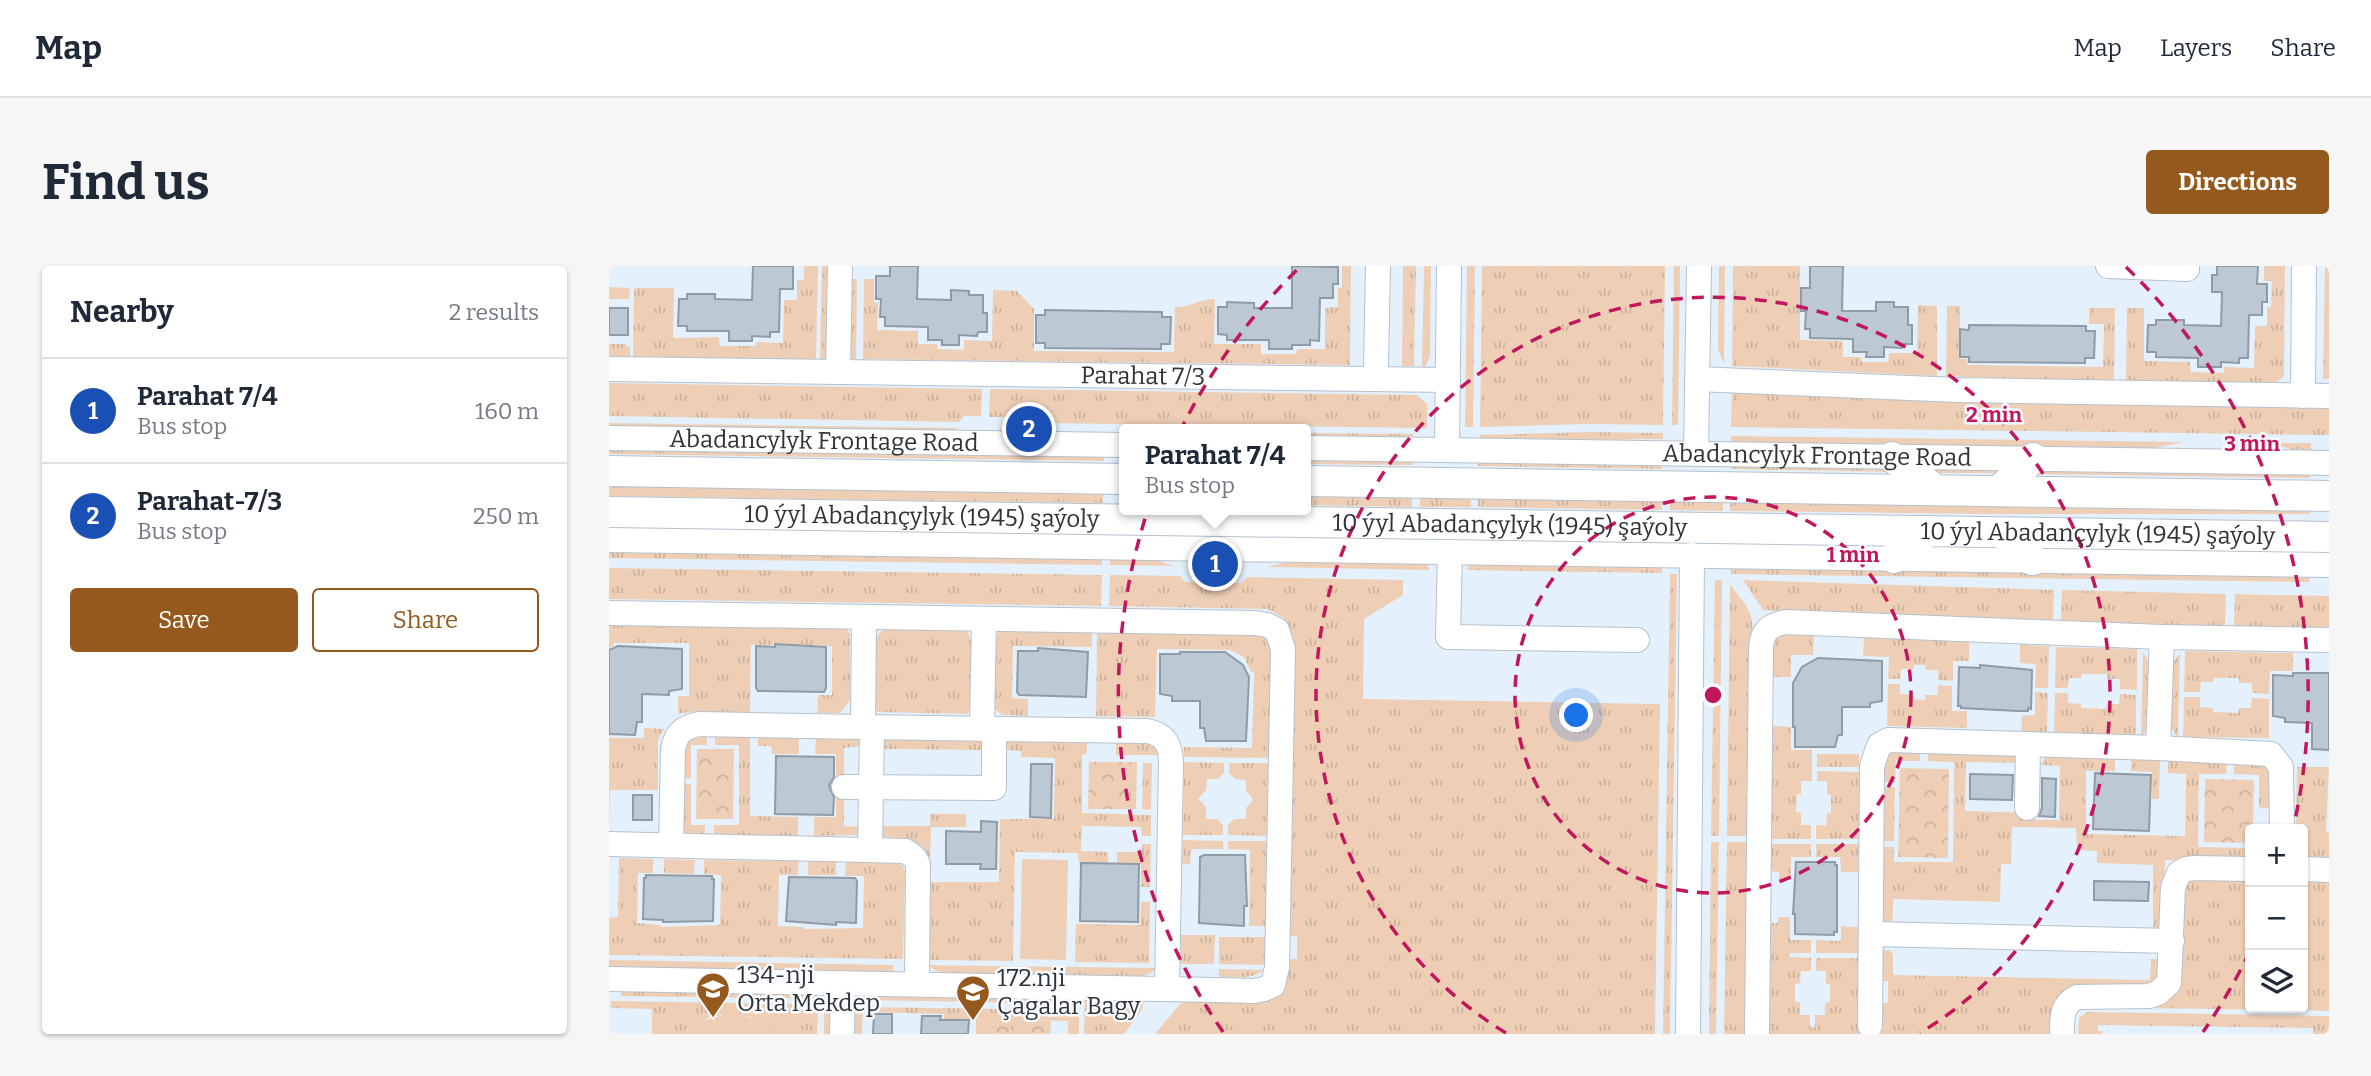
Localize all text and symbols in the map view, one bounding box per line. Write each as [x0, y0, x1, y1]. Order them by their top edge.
text: Map [35, 28, 102, 68]
text: Map [2074, 34, 2122, 62]
text: Layers [2160, 34, 2232, 62]
text: Share [2270, 34, 2336, 62]
button: Directions [2146, 150, 2329, 214]
text: Find us [42, 153, 210, 212]
text: Nearby [70, 294, 174, 330]
text: 2 results [449, 298, 539, 326]
street label: Parahat 7/3 [1080, 361, 1206, 391]
text: Parahat 7/4 [137, 381, 278, 412]
text: 1 [88, 397, 98, 425]
text: 160 m [475, 397, 539, 425]
text: 2 min [1966, 402, 2022, 428]
pin: 2 [1006, 403, 1052, 455]
text: Bus stop [137, 412, 227, 440]
popup [1119, 424, 1311, 515]
street label: Abadancylyk Frontage Road [669, 425, 979, 457]
text: 3 min [2224, 431, 2281, 457]
street label: Abadancylyk Frontage Road [1662, 439, 1972, 472]
text: Parahat 7/4 [1145, 440, 1285, 471]
text: Bus stop [1145, 471, 1235, 499]
text: Parahat-7/3 [137, 486, 282, 517]
street label: 10 ýyl Abadançylyk (1945) şaýoly [744, 500, 1100, 533]
text: 2 [87, 502, 99, 530]
text: 250 m [473, 502, 539, 530]
street label: 10 ýyl Abadançylyk (1945) şaýoly [1332, 509, 1688, 542]
text: Bus stop [137, 517, 227, 545]
street label: 10 ýyl Abadançylyk (1945) şaýoly [1920, 517, 2276, 550]
pin: 1 [1192, 538, 1238, 590]
text: 1 min [1826, 542, 1880, 568]
button: Save [70, 588, 298, 652]
button: Share [312, 588, 539, 652]
centre of rings [1701, 683, 1725, 707]
your location [1559, 698, 1593, 732]
map controls [2245, 824, 2308, 1013]
button: + [2245, 824, 2308, 887]
button: − [2245, 887, 2308, 950]
button: layers [2245, 950, 2308, 1013]
place label: 134-nji Orta Mekdep [737, 961, 880, 1017]
place label: 172.nji Çagalar Bagy [997, 964, 1141, 1020]
school or university icon: 134-nji Orta Mekdep [694, 970, 732, 1019]
school or university icon: 172.nji Çagalar Bagy [954, 973, 992, 1022]

